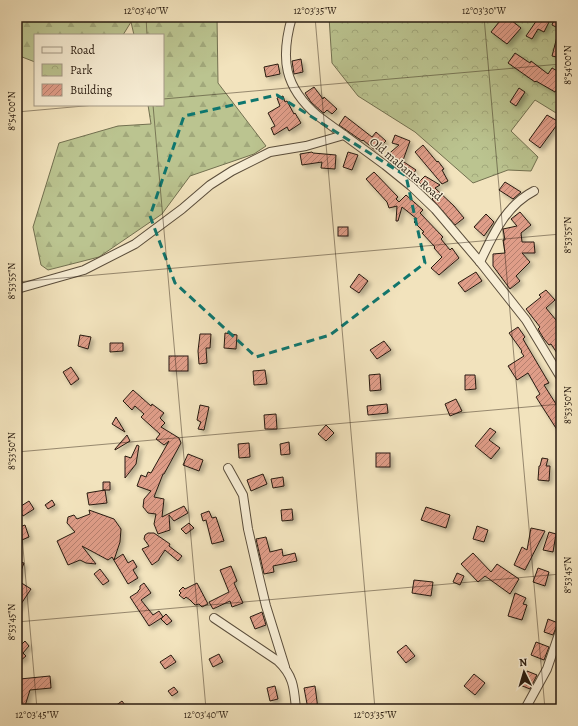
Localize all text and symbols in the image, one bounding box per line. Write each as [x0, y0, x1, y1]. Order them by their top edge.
text: 12°03'40"W [124, 4, 169, 17]
text: 12°03'35"W [293, 4, 337, 17]
text: 12°03'30"W [462, 4, 507, 17]
legend [34, 34, 164, 106]
text: Road [70, 42, 96, 58]
text: 8°54'00"N [561, 45, 574, 85]
text: Park [70, 62, 93, 78]
text: Building [70, 82, 112, 98]
text: 8°54'00"N [5, 91, 18, 131]
street label: Old mabanta Road [366, 134, 446, 205]
text: 8°53'55"N [561, 217, 574, 253]
text: 8°53'55"N [5, 263, 18, 299]
text: 8°53'50"N [561, 386, 574, 424]
text: 8°53'50"N [5, 432, 18, 470]
text: 8°53'45"N [561, 556, 574, 594]
text: 8°53'45"N [5, 603, 18, 641]
north arrow [504, 652, 544, 692]
text: N [519, 655, 528, 670]
text: 12°03'45"W [15, 708, 59, 721]
text: 12°03'40"W [184, 708, 229, 721]
text: 12°03'35"W [353, 708, 397, 721]

